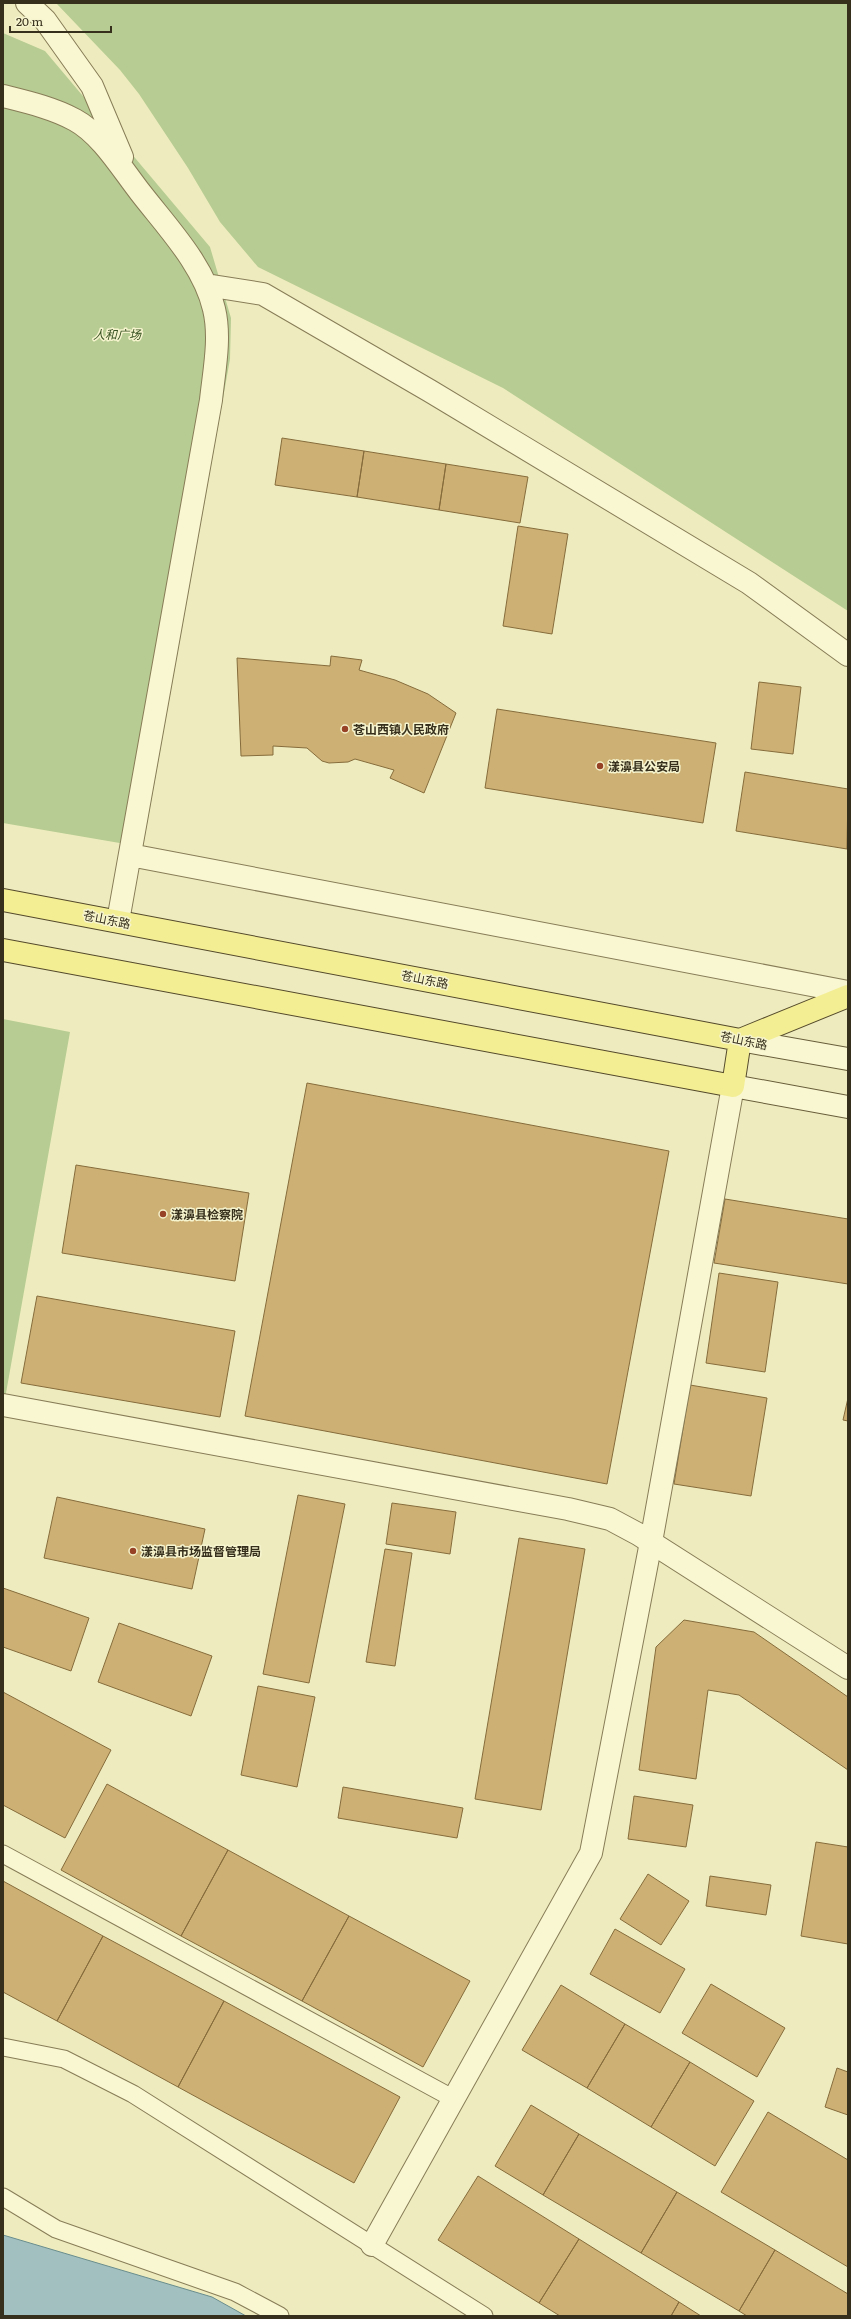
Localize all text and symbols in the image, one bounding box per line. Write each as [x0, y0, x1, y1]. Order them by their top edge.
scale bar [10, 8, 111, 34]
text: 20 m [16, 12, 43, 30]
park label: 人和广场 [93, 325, 142, 343]
place label: 苍山西镇人民政府 [353, 720, 449, 738]
marker: 苍山西镇人民政府 [340, 724, 350, 734]
place label: 漾濞县公安局 [608, 757, 680, 775]
marker: 漾濞县公安局 [595, 761, 605, 771]
street label: 苍山东路 [82, 906, 132, 932]
street label: 苍山东路 [400, 966, 450, 992]
street label: 苍山东路 [719, 1027, 769, 1053]
place label: 漾濞县检察院 [171, 1205, 243, 1223]
marker: 漾濞县检察院 [158, 1209, 168, 1219]
place label: 漾濞县市场监督管理局 [141, 1542, 261, 1560]
marker: 漾濞县市场监督管理局 [128, 1546, 138, 1556]

